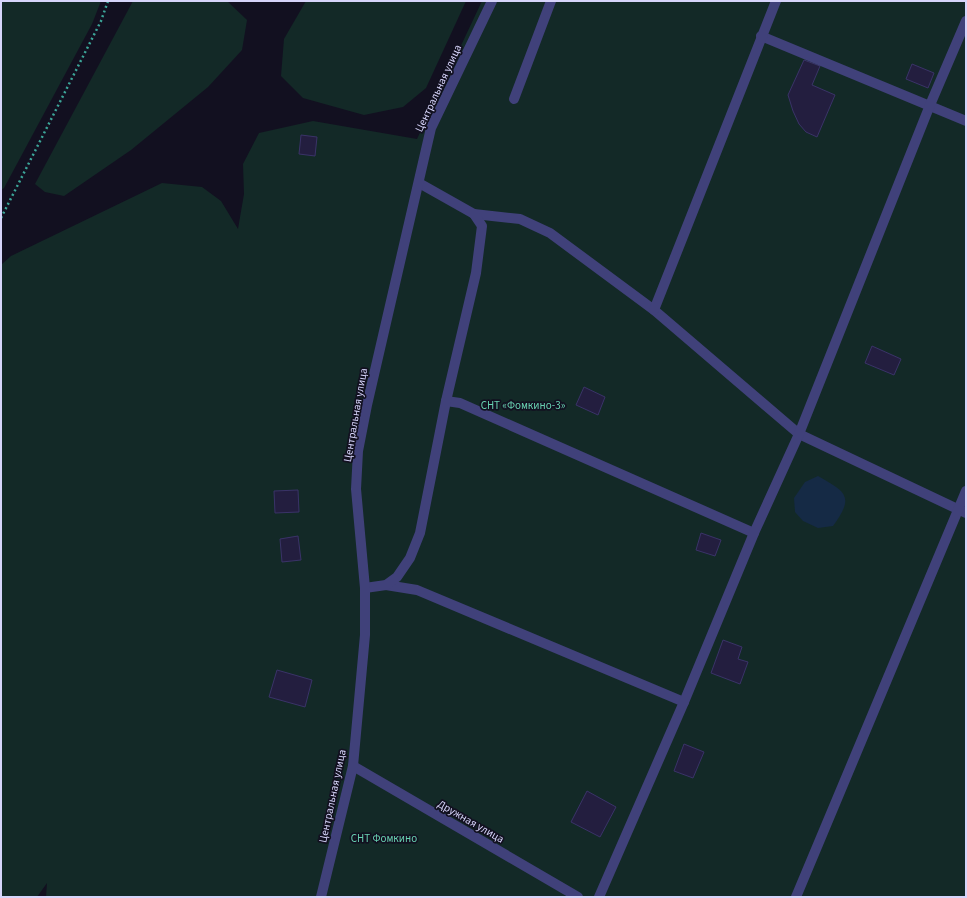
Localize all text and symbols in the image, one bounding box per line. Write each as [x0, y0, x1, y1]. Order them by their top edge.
street label: Центральная улица [412, 42, 465, 134]
street label: Центральная улица [340, 367, 371, 463]
park label: СНТ «Фомкино-3» [481, 398, 566, 413]
street label: Центральная улица [315, 748, 350, 844]
street label: Дружная улица [435, 796, 507, 847]
park label: СНТ Фомкино [351, 831, 417, 846]

